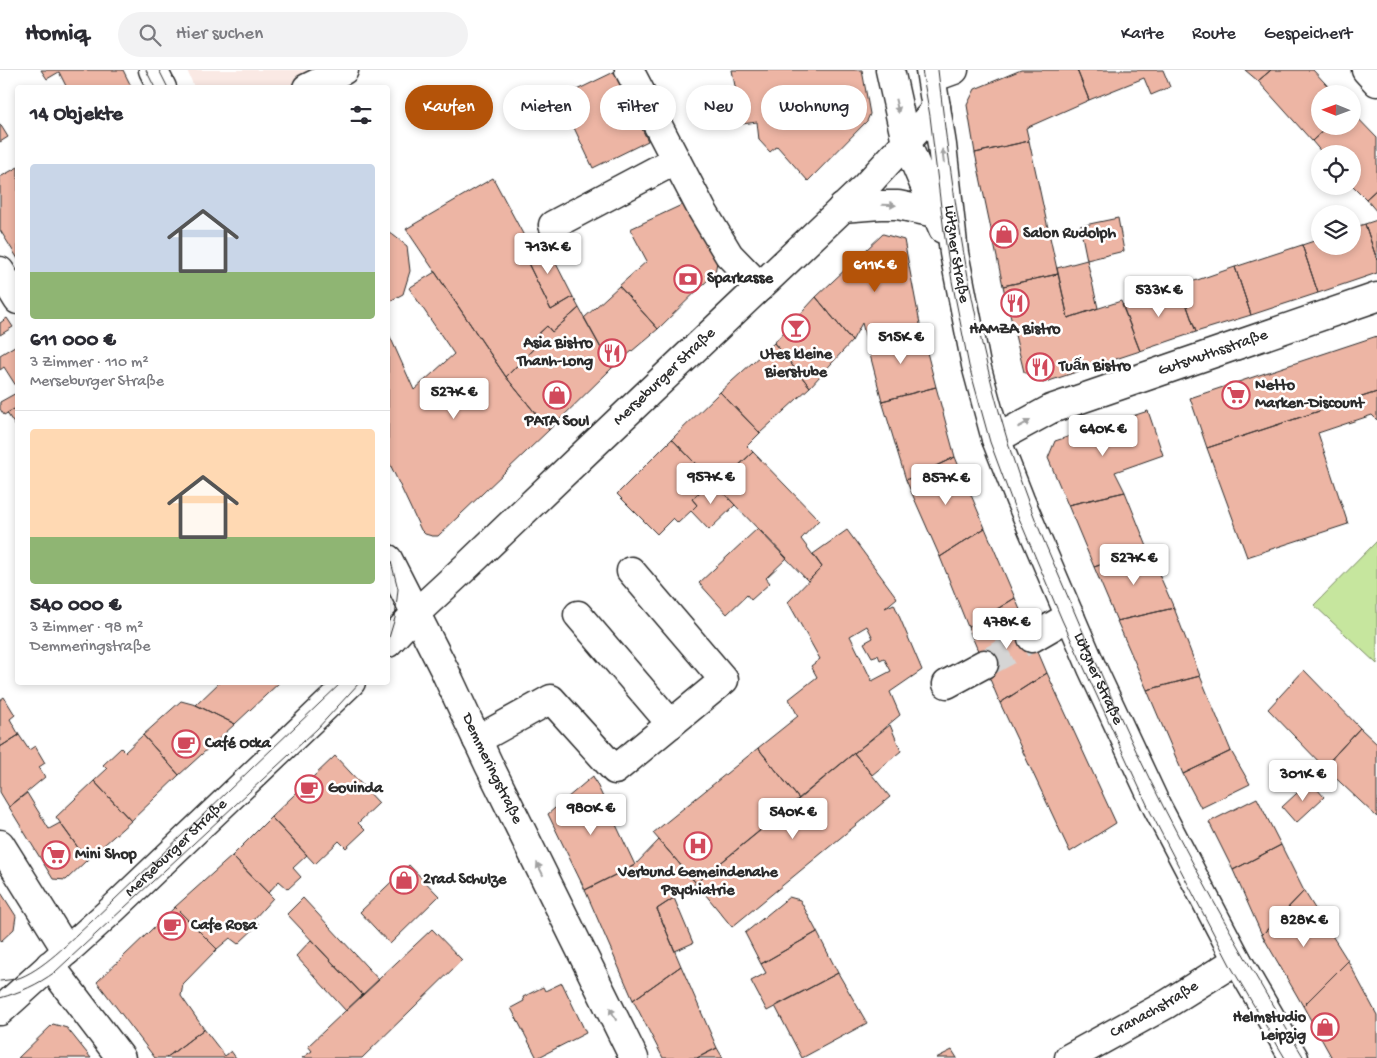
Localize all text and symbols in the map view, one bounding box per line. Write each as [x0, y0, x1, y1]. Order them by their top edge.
search box [118, 12, 468, 57]
text: Homiq [25, 20, 88, 49]
icon: search [136, 21, 164, 49]
text: Hier suchen [176, 23, 263, 46]
text: Karte [1121, 24, 1164, 45]
text: Route [1192, 24, 1236, 45]
text: Gespeichert [1264, 24, 1352, 45]
chip: Kaufen [405, 85, 493, 130]
chip: Mieten [503, 85, 590, 130]
chip: Filter [600, 85, 676, 130]
chip: Neu [686, 85, 751, 130]
chip: Wohnung [761, 85, 867, 130]
north arrow [1311, 85, 1361, 135]
map controls [1311, 85, 1361, 255]
one-way arrow [893, 99, 901, 114]
icon: filters [347, 101, 375, 129]
text: 14 Objekte [30, 103, 123, 128]
button: locate [1311, 145, 1361, 195]
one-way arrow [939, 147, 947, 163]
icon: home [158, 196, 248, 286]
one-way arrow [881, 201, 897, 209]
street label: Lützner Straße [939, 204, 973, 305]
button: layers [1311, 205, 1361, 255]
shop icon: Salon Rudolph [989, 219, 1019, 249]
place label: Salon Rudolph [1023, 225, 1116, 244]
pin: 713K € [507, 232, 589, 275]
text: 713K € [525, 239, 571, 258]
pin: 611K € [834, 250, 916, 293]
text: 611K € [853, 257, 897, 276]
bank icon: Sparkasse [673, 264, 703, 294]
place label: Sparkasse [707, 270, 774, 289]
pin: 533K € [1118, 276, 1200, 318]
text: 533K € [1135, 282, 1183, 301]
restaurant icon: HAMZA Bistro [1000, 288, 1030, 318]
bar icon: Utes kleine Bierstube [781, 313, 811, 343]
place label: HAMZA Bistro [969, 321, 1061, 340]
pin: 515K € [860, 322, 942, 365]
street label: Merseburger Straße [610, 323, 721, 430]
street label: GutsMuthsstraße [1156, 325, 1271, 381]
text: 611 000 € [30, 329, 116, 354]
text: 515K € [878, 329, 924, 348]
place label: Asia Bistro Thanh-Long [515, 335, 594, 372]
restaurant icon: Asia Bistro Thanh-Long [597, 338, 627, 368]
place label: Utes kleine Bierstube [760, 346, 833, 383]
restaurant icon: Tuấn Bistro [1025, 352, 1055, 382]
text: 3 Zimmer · 110 m² [30, 354, 149, 373]
place label: Tuấn Bistro [1057, 357, 1132, 377]
text: Merseburger Straße [30, 373, 164, 392]
place label: Netto Marken-Discount [1255, 377, 1365, 414]
pin: 527K € [413, 378, 495, 420]
shop icon: PATA Soul [542, 380, 572, 410]
supermarket icon: Netto Marken-Discount [1221, 380, 1251, 410]
text: 527K € [431, 384, 477, 403]
place label: PATA Soul [524, 413, 590, 432]
pin: 640K € [1062, 414, 1144, 457]
one-way arrow [1016, 420, 1031, 428]
text: 640K € [1080, 421, 1126, 440]
icon: home [158, 462, 248, 552]
pin: 957K € [670, 462, 752, 505]
pin: 857K € [905, 464, 987, 506]
text: 957K € [688, 469, 734, 488]
text: 857K € [922, 470, 970, 489]
pin: 527K € [1093, 544, 1175, 586]
text: 527K € [1111, 550, 1157, 569]
text: 540 000 € [30, 594, 121, 619]
pin: 478K € [966, 608, 1048, 650]
text: 478K € [984, 614, 1030, 633]
text: 3 Zimmer · 98 m² [30, 619, 143, 638]
street label: Lützner Straße [1069, 630, 1127, 729]
text: Demmeringstraße [30, 638, 150, 657]
street label: Demmeringstraße [456, 710, 527, 828]
cafe icon: Café Ocka [171, 729, 201, 759]
place label: Café Ocka [204, 734, 272, 754]
pin: 301K € [1262, 760, 1344, 802]
text: 301K € [1280, 766, 1326, 785]
cafe icon: Govinda [294, 774, 324, 804]
place label: Govinda [328, 780, 384, 799]
pin: 980K € [550, 794, 632, 836]
street label: Merseburger Straße [121, 795, 232, 902]
pin: 540K € [752, 798, 834, 840]
text: 980K € [567, 800, 615, 819]
text: 540K € [769, 804, 817, 823]
hospital icon: Verbund Gemeindenahe Psychiatrie [683, 831, 713, 861]
supermarket icon: Mini Shop [41, 840, 71, 870]
place label: Mini Shop [75, 846, 137, 865]
one-way arrow [536, 862, 544, 876]
place label: Verbund Gemeindenahe Psychiatrie [617, 864, 779, 901]
shop icon: 2rad Schulze [389, 865, 419, 895]
place label: 2rad Schulze [423, 871, 507, 890]
pin: 828K € [1263, 906, 1345, 948]
cafe icon: Cafe Rosa [157, 911, 187, 941]
text: 828K € [1280, 912, 1328, 931]
place label: Cafe Rosa [190, 916, 258, 936]
street label: Cranachstraße [1107, 977, 1203, 1043]
one-way arrow [609, 1007, 617, 1021]
place label: Helmstudio Leipzig [1233, 1009, 1307, 1046]
shop icon: Helmstudio Leipzig [1310, 1012, 1340, 1042]

